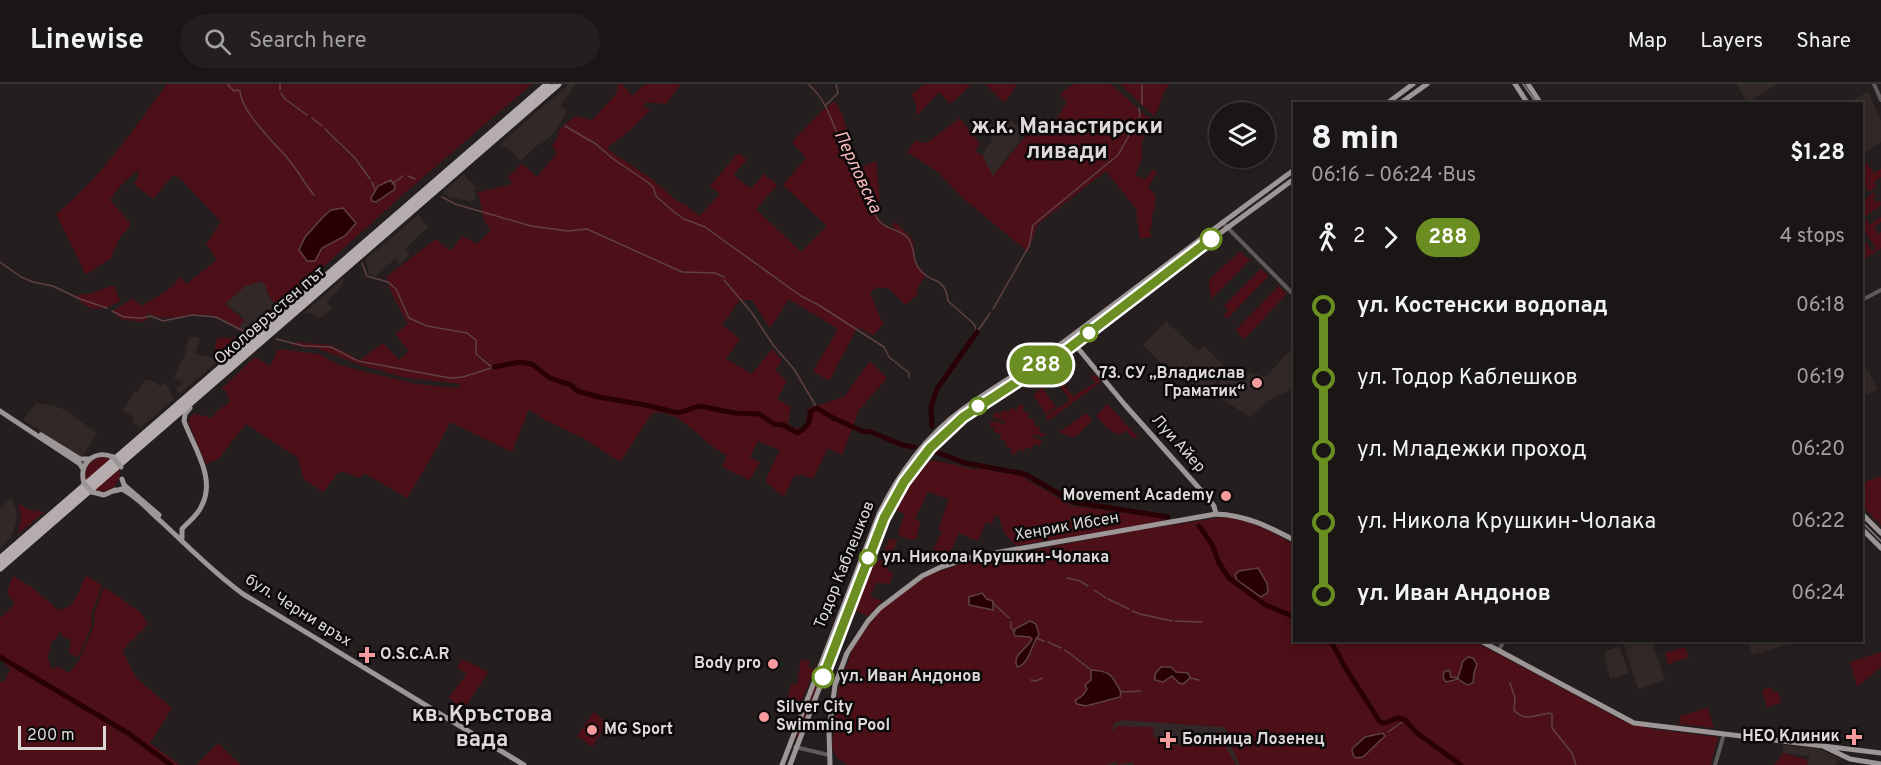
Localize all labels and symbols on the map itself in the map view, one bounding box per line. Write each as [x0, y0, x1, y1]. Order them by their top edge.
district label: ж.к. Манастирски ливади [971, 114, 1163, 166]
water label: Перловска [828, 127, 886, 218]
unlabelled marker [1200, 228, 1222, 250]
street label: Околовръстен път [210, 262, 330, 370]
unlabelled marker [1080, 324, 1098, 342]
line badge: 288 [1006, 346, 1076, 384]
place label: 73. СУ „Владислав Граматик“ [1099, 364, 1245, 402]
marker: 73. СУ „Владислав Граматик“ [1250, 376, 1264, 390]
unlabelled marker [969, 397, 987, 415]
street label: Луи Айер [1147, 411, 1209, 477]
place label: Movement Academy [1063, 486, 1214, 506]
marker: Movement Academy [1219, 489, 1233, 503]
street label: Тодор Каблешков [810, 498, 880, 632]
street label: Хенрик Ибсен [1013, 508, 1121, 546]
place label: ул. Никола Крушкин-Чолака [882, 548, 1109, 568]
marker: ул. Никола Крушкин-Чолака [859, 549, 877, 567]
street label: бул. Черни връх [241, 570, 355, 652]
place label: O.S.C.A.R [380, 645, 449, 665]
marker: O.S.C.A.R [358, 646, 376, 664]
place label: Body pro [694, 654, 761, 674]
marker: Body pro [766, 657, 780, 671]
marker: ул. Иван Андонов [812, 666, 834, 688]
place label: ул. Иван Андонов [840, 667, 981, 687]
place label: Silver City Swimming Pool [776, 698, 890, 736]
district label: кв. Кръстова вада [412, 702, 552, 754]
marker: Silver City Swimming Pool [757, 710, 771, 724]
place label: MG Sport [604, 720, 673, 740]
scale bar [18, 723, 106, 750]
marker: MG Sport [585, 723, 599, 737]
place label: НЕО Клиник [1742, 727, 1840, 747]
marker: НЕО Клиник [1845, 728, 1863, 746]
place label: Болница Лозенец [1182, 730, 1325, 750]
marker: Болница Лозенец [1159, 731, 1177, 749]

